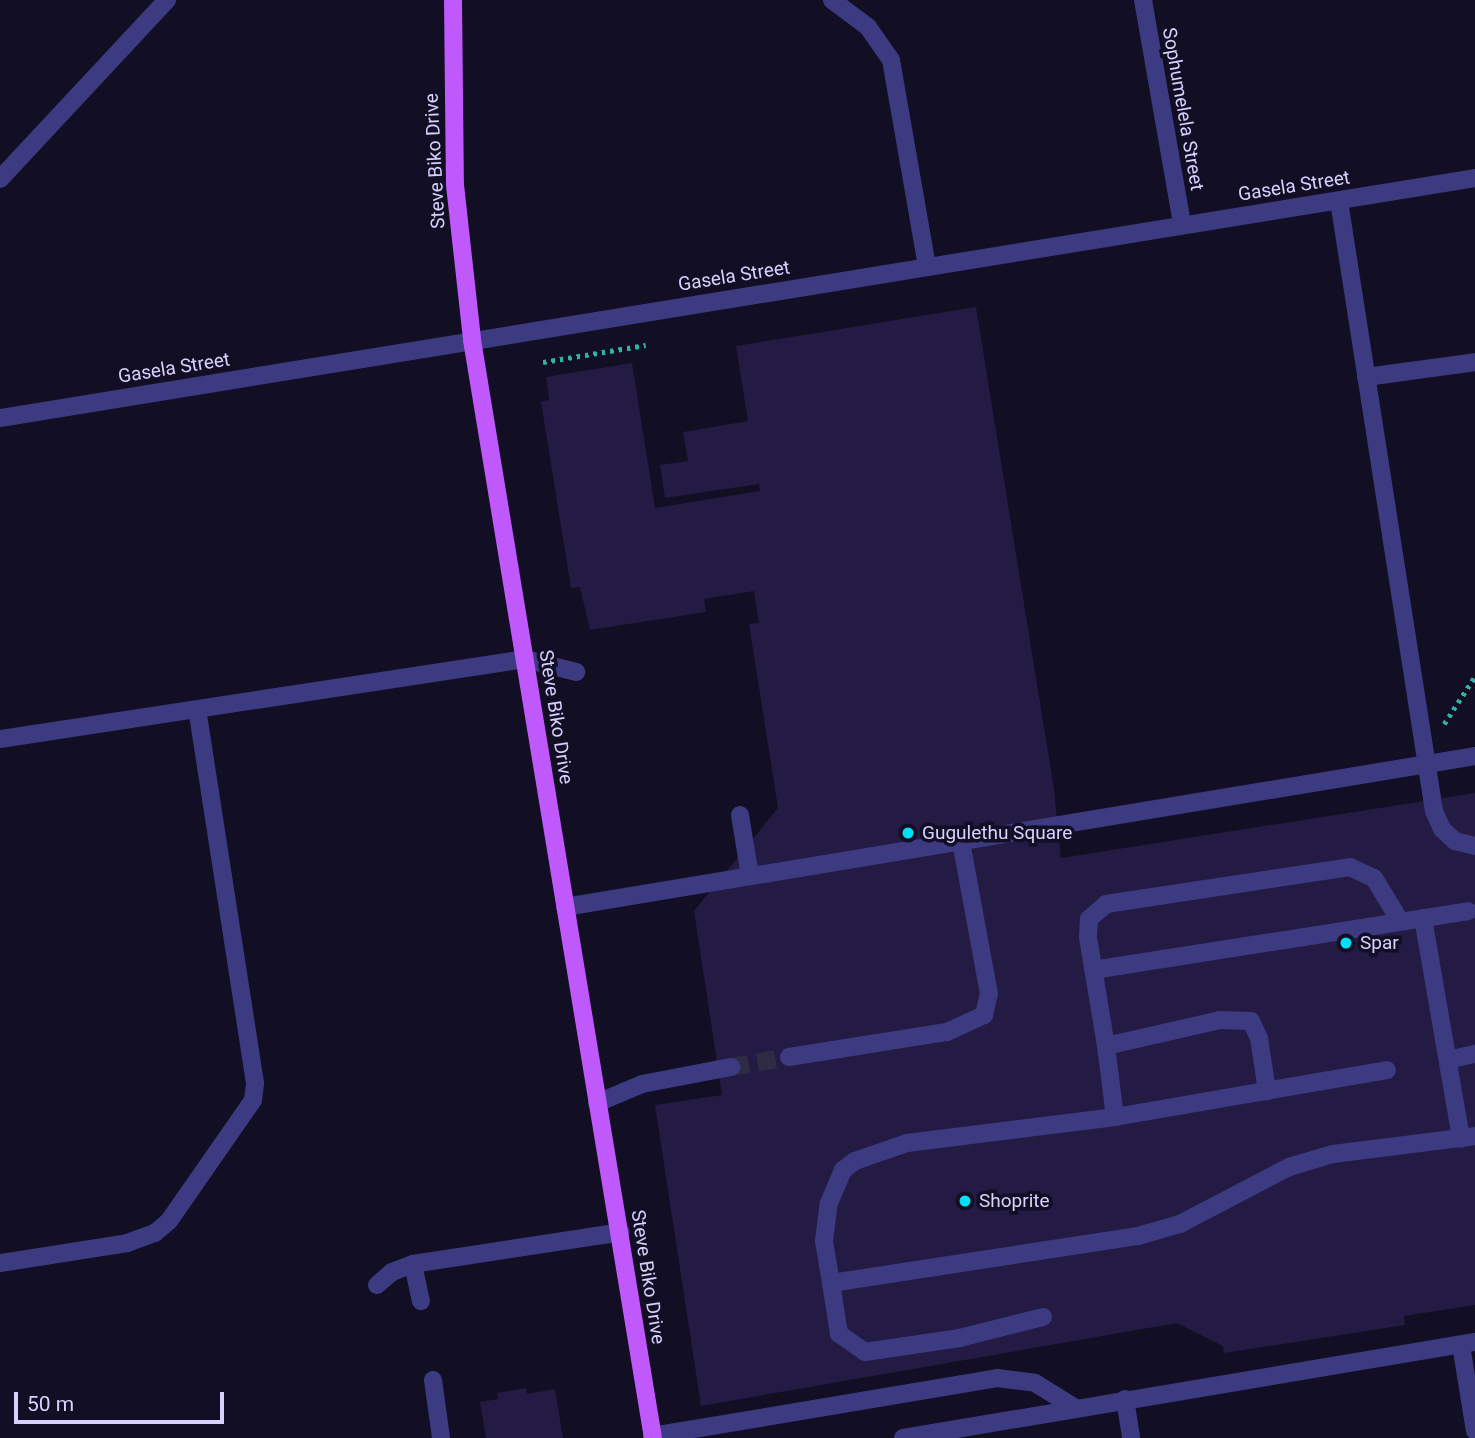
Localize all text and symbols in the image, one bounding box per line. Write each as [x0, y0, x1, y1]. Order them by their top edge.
street label: Sophumelela Street [1157, 26, 1209, 192]
street label: Steve Biko Drive [420, 93, 450, 229]
street label: Gasela Street [1236, 166, 1352, 206]
street label: Gasela Street [676, 256, 792, 296]
street label: Gasela Street [116, 348, 232, 388]
street label: Steve Biko Drive [534, 648, 578, 786]
place label: Gugulethu Square [922, 822, 1072, 844]
marker: Gugulethu Square [900, 825, 916, 841]
place label: Spar [1360, 932, 1399, 954]
marker: Spar [1338, 935, 1354, 951]
place label: Shoprite [979, 1190, 1050, 1212]
marker: Shoprite [957, 1193, 973, 1209]
street label: Steve Biko Drive [626, 1208, 670, 1346]
scale bar [18, 1378, 228, 1422]
text: 50 m [27, 1392, 74, 1416]

